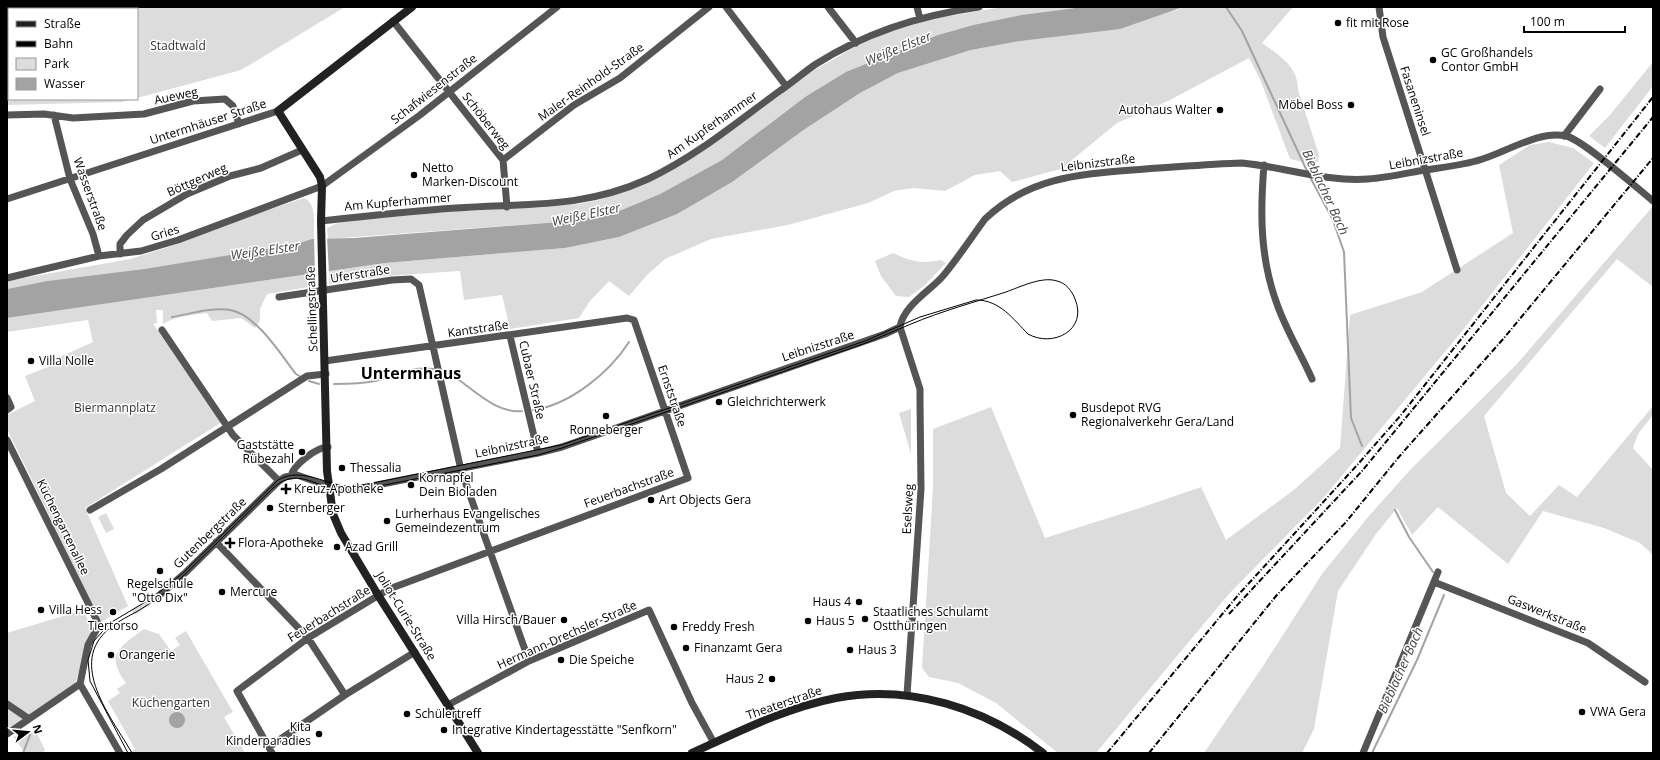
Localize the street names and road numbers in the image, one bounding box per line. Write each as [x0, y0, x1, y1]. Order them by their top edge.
street label: Maler-Reinhold-Straße [534, 38, 647, 125]
street label: Schafwiesenstraße [387, 49, 481, 128]
street label: Fasaneninsel [1396, 64, 1435, 138]
street label: Aueweg [152, 82, 200, 108]
street label: Am Kupferhammer [663, 87, 761, 162]
street label: Schöberweg [459, 88, 514, 153]
street label: Untermhäuser Straße [147, 95, 269, 148]
street label: Leibnizstraße [1387, 144, 1465, 173]
street label: Leibnizstraße [1060, 149, 1137, 176]
street label: Wasserstraße [69, 155, 112, 233]
street label: Böttgerweg [164, 159, 230, 200]
street label: Am Kupferhammer [344, 188, 452, 215]
street label: Gries [148, 220, 182, 245]
street label: Uferstraße [329, 260, 391, 287]
street label: Schellingstraße [302, 266, 321, 352]
street label: Kantstraße [446, 316, 510, 341]
street label: Leibnizstraße [779, 326, 856, 365]
street label: Cubaer Straße [515, 339, 550, 421]
street label: Ernststraße [654, 362, 691, 429]
street label: Leibnizstraße [473, 429, 551, 462]
street label: Feuerbachstraße [581, 463, 677, 512]
street label: Küchengartenallee [33, 476, 94, 578]
street label: Eselsweg [898, 483, 917, 535]
street label: Gutenbergstraße [169, 493, 250, 572]
street label: Joliot-Curie-Straße [372, 567, 441, 664]
street label: Feuerbachstraße [284, 581, 374, 646]
street label: Gaswerkstraße [1505, 590, 1590, 637]
street label: Hermann-Drechsler-Straße [494, 596, 640, 673]
street label: Theaterstraße [744, 682, 824, 723]

